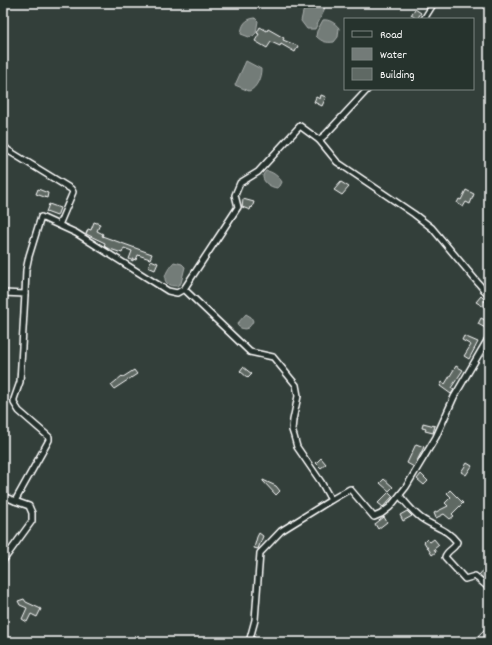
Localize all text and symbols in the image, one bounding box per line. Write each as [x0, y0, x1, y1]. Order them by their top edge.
legend [344, 18, 474, 90]
text: Road [380, 27, 402, 44]
text: Water [380, 47, 407, 64]
text: Building [380, 67, 415, 84]

